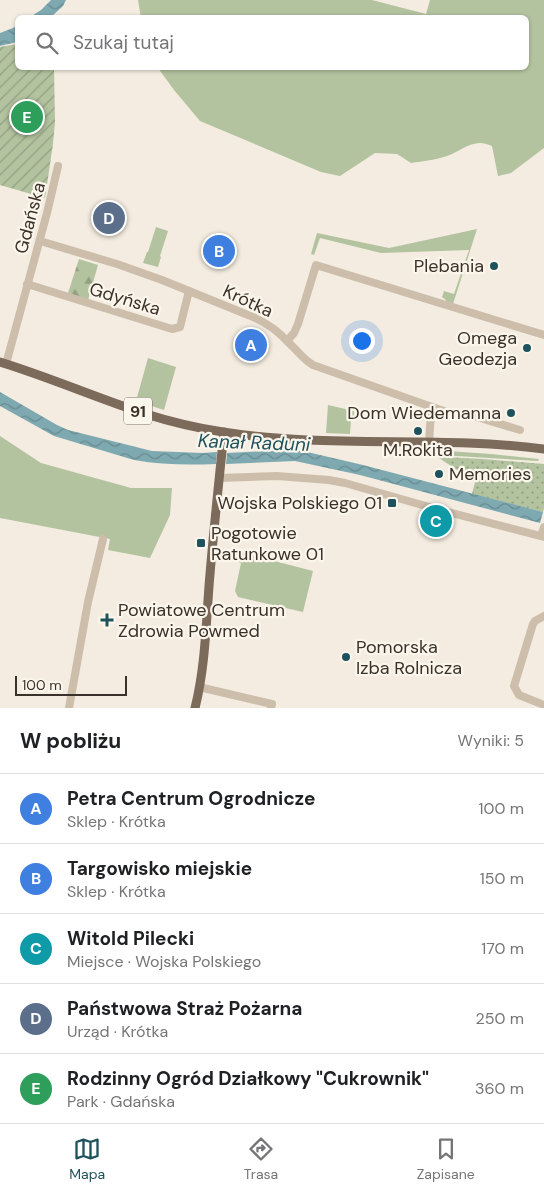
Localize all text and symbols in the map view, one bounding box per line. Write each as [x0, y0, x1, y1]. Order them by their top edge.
search box [15, 15, 529, 70]
icon: search [33, 29, 61, 57]
text: Szukaj tutaj [73, 30, 174, 55]
pin: E [11, 98, 43, 136]
street label: Gdańska [9, 180, 51, 256]
pin: D [93, 199, 125, 237]
pin: B [203, 232, 235, 270]
place label: Plebania [414, 254, 484, 278]
marker: Plebania [488, 260, 500, 272]
street label: Gdyńska [87, 277, 163, 321]
street label: Krótka [219, 279, 277, 323]
pin: A [235, 326, 267, 364]
place label: Omega Geodezja [439, 326, 517, 371]
your location [349, 328, 375, 354]
marker: Omega Geodezja [521, 342, 533, 354]
road number: 91 [124, 398, 152, 424]
place label: Dom Wiedemanna [347, 401, 501, 425]
marker: Dom Wiedemanna [505, 407, 517, 419]
marker: M.Rokita [412, 425, 424, 437]
water label: Kanał Raduni [197, 428, 311, 457]
place label: M.Rokita [383, 438, 453, 462]
place label: Memories [449, 462, 531, 486]
marker: Memories [433, 468, 445, 480]
place label: Wojska Polskiego 01 [218, 491, 382, 515]
marker: Wojska Polskiego 01 [386, 497, 398, 509]
pin: C [420, 502, 452, 540]
place label: Pogotowie Ratunkowe 01 [211, 521, 324, 566]
marker: Pogotowie Ratunkowe 01 [195, 537, 207, 549]
place label: Powiatowe Centrum Zdrowia Powmed [118, 598, 285, 643]
marker: Powiatowe Centrum Zdrowia Powmed [100, 613, 114, 627]
place label: Pomorska Izba Rolnicza [356, 635, 462, 680]
marker: Pomorska Izba Rolnicza [340, 651, 352, 663]
scale bar [15, 673, 128, 696]
text: 100 m [22, 676, 62, 694]
text: W pobliżu [20, 727, 121, 755]
text: Wyniki: 5 [457, 730, 524, 751]
text: Petra Centrum Ogrodnicze [67, 786, 315, 811]
text: A [30, 798, 42, 819]
text: 100 m [479, 798, 524, 819]
text: Sklep · Krótka [67, 811, 166, 832]
text: Targowisko miejskie [67, 856, 252, 881]
text: B [31, 868, 41, 889]
text: 150 m [480, 868, 524, 889]
text: Sklep · Krótka [67, 881, 166, 902]
text: Witold Pilecki [67, 926, 194, 951]
text: C [30, 938, 42, 959]
text: 170 m [481, 938, 524, 959]
text: Miejsce · Wojska Polskiego [67, 951, 261, 972]
text: Państwowa Straż Pożarna [67, 996, 302, 1021]
text: D [30, 1008, 42, 1029]
text: 250 m [476, 1008, 524, 1029]
text: Urząd · Krótka [67, 1021, 168, 1042]
text: Rodzinny Ogród Działkowy "Cukrownik" [67, 1066, 429, 1091]
text: E [31, 1078, 41, 1099]
text: 360 m [475, 1078, 524, 1099]
text: Park · Gdańska [67, 1091, 175, 1112]
tab: Mapa [69, 1135, 105, 1183]
tab: Trasa [244, 1135, 278, 1183]
tab: Zapisane [417, 1135, 475, 1183]

